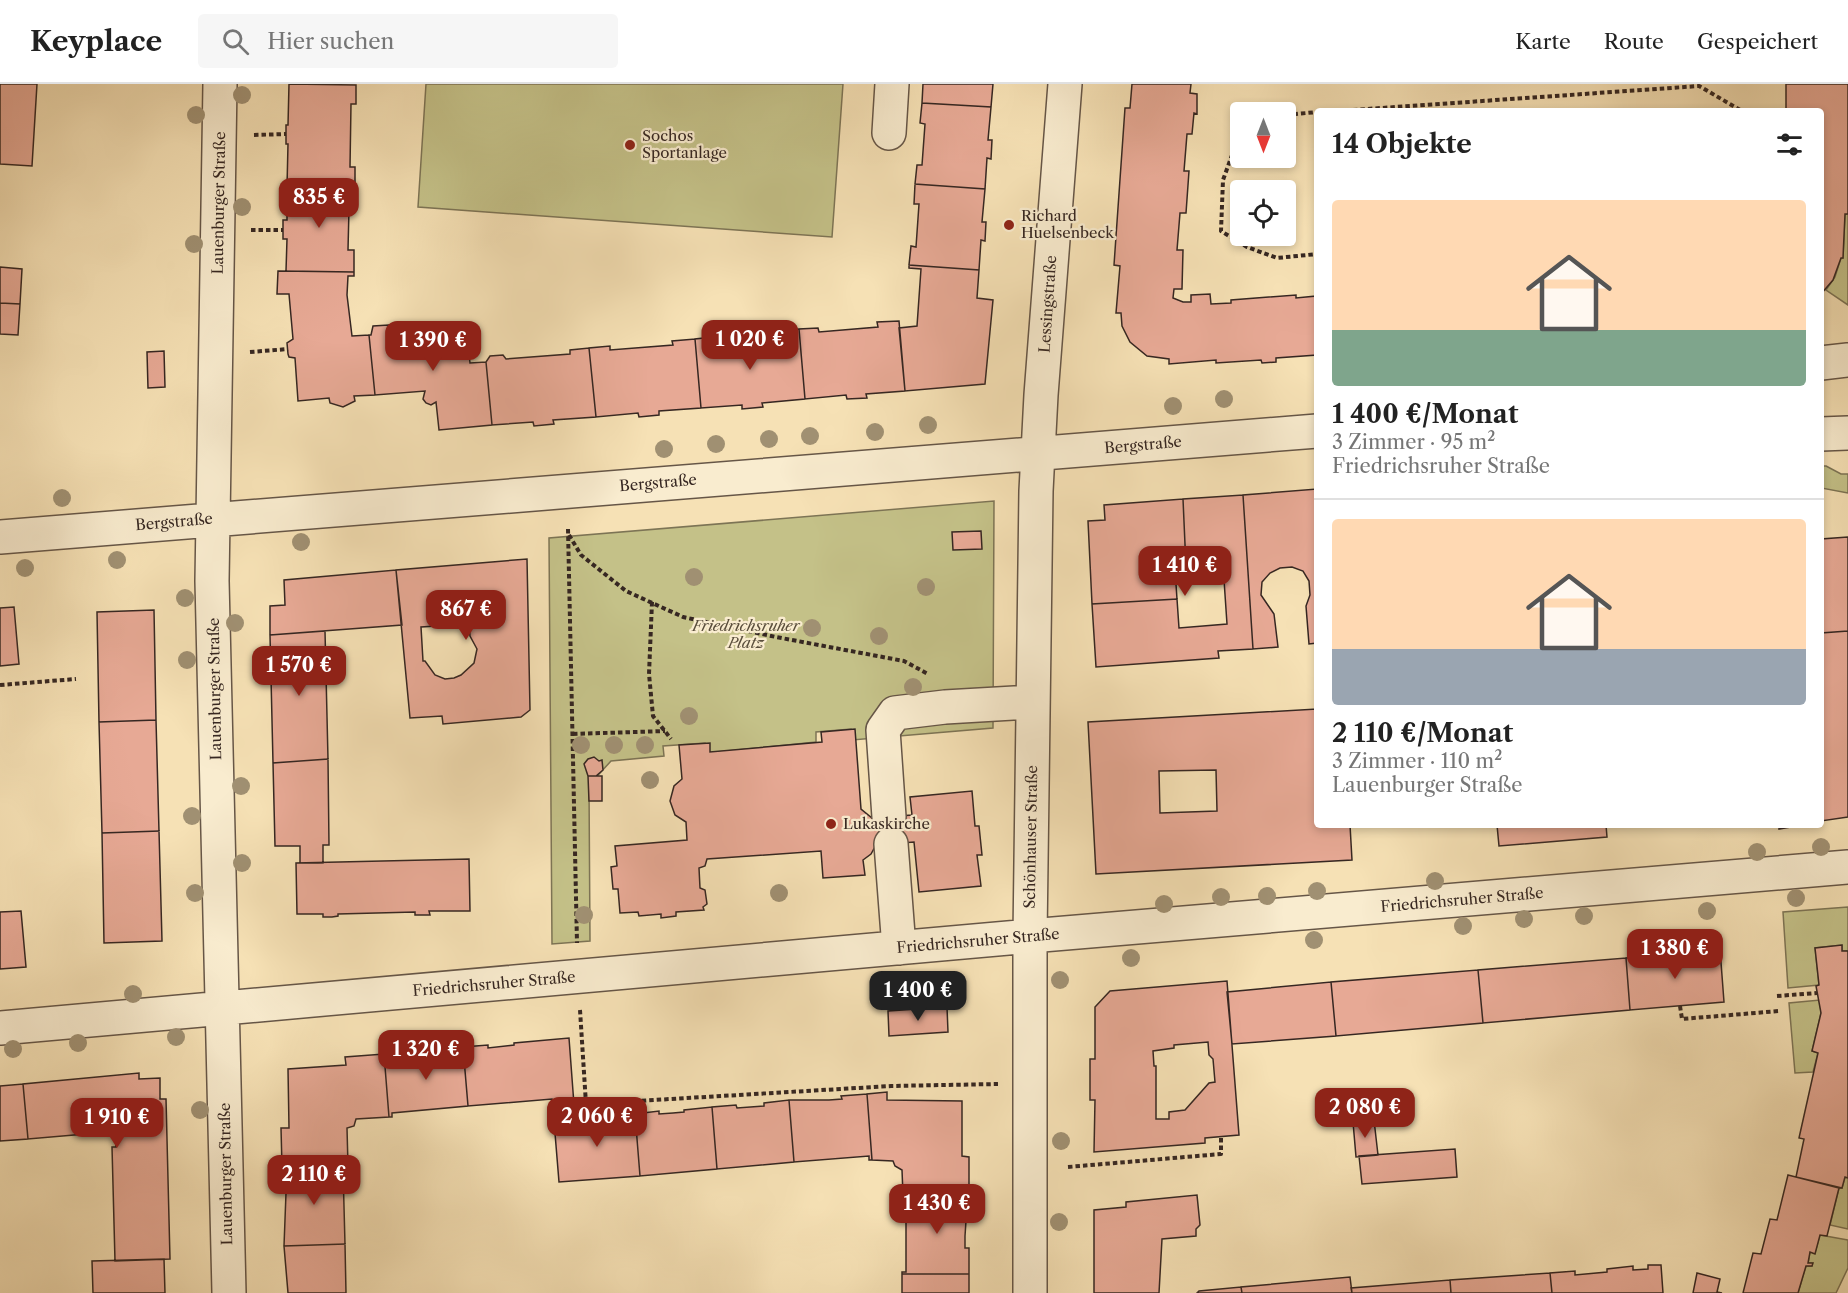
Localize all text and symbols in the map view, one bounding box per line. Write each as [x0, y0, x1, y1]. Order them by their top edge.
search box [198, 14, 618, 68]
text: Keyplace [30, 24, 162, 58]
icon: search [219, 25, 252, 58]
text: Hier suchen [267, 28, 394, 55]
text: Karte [1515, 29, 1571, 54]
text: Route [1604, 29, 1664, 54]
text: Gespeichert [1697, 29, 1818, 54]
north arrow [1230, 102, 1296, 168]
map controls [1230, 102, 1296, 246]
place label: Sochos Sportanlage [642, 126, 727, 162]
text: 14 Objekte [1332, 128, 1472, 160]
icon: filters [1773, 128, 1806, 161]
street label: Lauenburger Straße [208, 131, 229, 275]
marker: Sochos Sportanlage [623, 138, 637, 152]
pin: 835 € [277, 178, 361, 229]
button: locate [1230, 180, 1296, 246]
text: 835 € [293, 185, 345, 209]
place label: Richard Huelsenbeck [1021, 206, 1115, 242]
marker: Richard Huelsenbeck [1002, 218, 1016, 232]
icon: home [1515, 239, 1623, 347]
street label: Lessingstraße [1035, 254, 1060, 353]
pin: 1 020 € [695, 320, 805, 371]
pin: 1 390 € [378, 321, 488, 372]
text: 1 020 € [715, 327, 785, 351]
text: 1 390 € [399, 328, 467, 352]
text: 1 400 €/Monat [1332, 398, 1518, 430]
text: 3 Zimmer · 95 m² [1332, 430, 1495, 454]
street label: Bergstraße [1103, 432, 1183, 457]
text: Friedrichsruher Straße [1332, 454, 1550, 478]
street label: Bergstraße [618, 470, 698, 495]
street label: Bergstraße [134, 509, 214, 534]
pin: 1 410 € [1130, 546, 1240, 597]
text: 1 410 € [1152, 553, 1218, 577]
icon: home [1515, 558, 1623, 666]
pin: 867 € [424, 590, 508, 641]
text: 867 € [440, 597, 492, 621]
park label: Friedrichsruher Platz [691, 616, 801, 652]
street label: Lauenburger Straße [204, 617, 225, 761]
pin: 1 570 € [244, 646, 354, 697]
text: 1 570 € [266, 653, 332, 677]
text: 2 110 €/Monat [1332, 717, 1513, 749]
text: 3 Zimmer · 110 m² [1332, 749, 1502, 773]
street label: Schönhauser Straße [1020, 765, 1041, 909]
text: Lauenburger Straße [1332, 773, 1522, 797]
place label: Lukaskirche [843, 814, 930, 833]
marker: Lukaskirche [824, 817, 838, 831]
street label: Friedrichsruher Straße [1380, 883, 1544, 916]
street label: Friedrichsruher Straße [896, 924, 1060, 957]
pin: 1 380 € [1620, 929, 1730, 980]
text: 1 380 € [1641, 936, 1709, 960]
street label: Friedrichsruher Straße [412, 967, 576, 1000]
pin: 1 400 € [863, 971, 973, 1022]
text: 1 400 € [883, 978, 953, 1002]
pin: 1 320 € [371, 1030, 481, 1081]
text: 1 320 € [392, 1037, 460, 1061]
pin: 2 080 € [1310, 1088, 1420, 1139]
text: 2 080 € [1329, 1095, 1401, 1119]
pin: 2 060 € [542, 1097, 652, 1148]
pin: 1 910 € [62, 1098, 172, 1149]
street label: Lauenburger Straße [215, 1102, 236, 1246]
text: 2 060 € [561, 1104, 633, 1128]
text: 1 910 € [84, 1105, 150, 1129]
pin: 2 110 € [259, 1155, 369, 1206]
text: 2 110 € [281, 1162, 347, 1186]
pin: 1 430 € [882, 1184, 992, 1235]
text: 1 430 € [903, 1191, 971, 1215]

